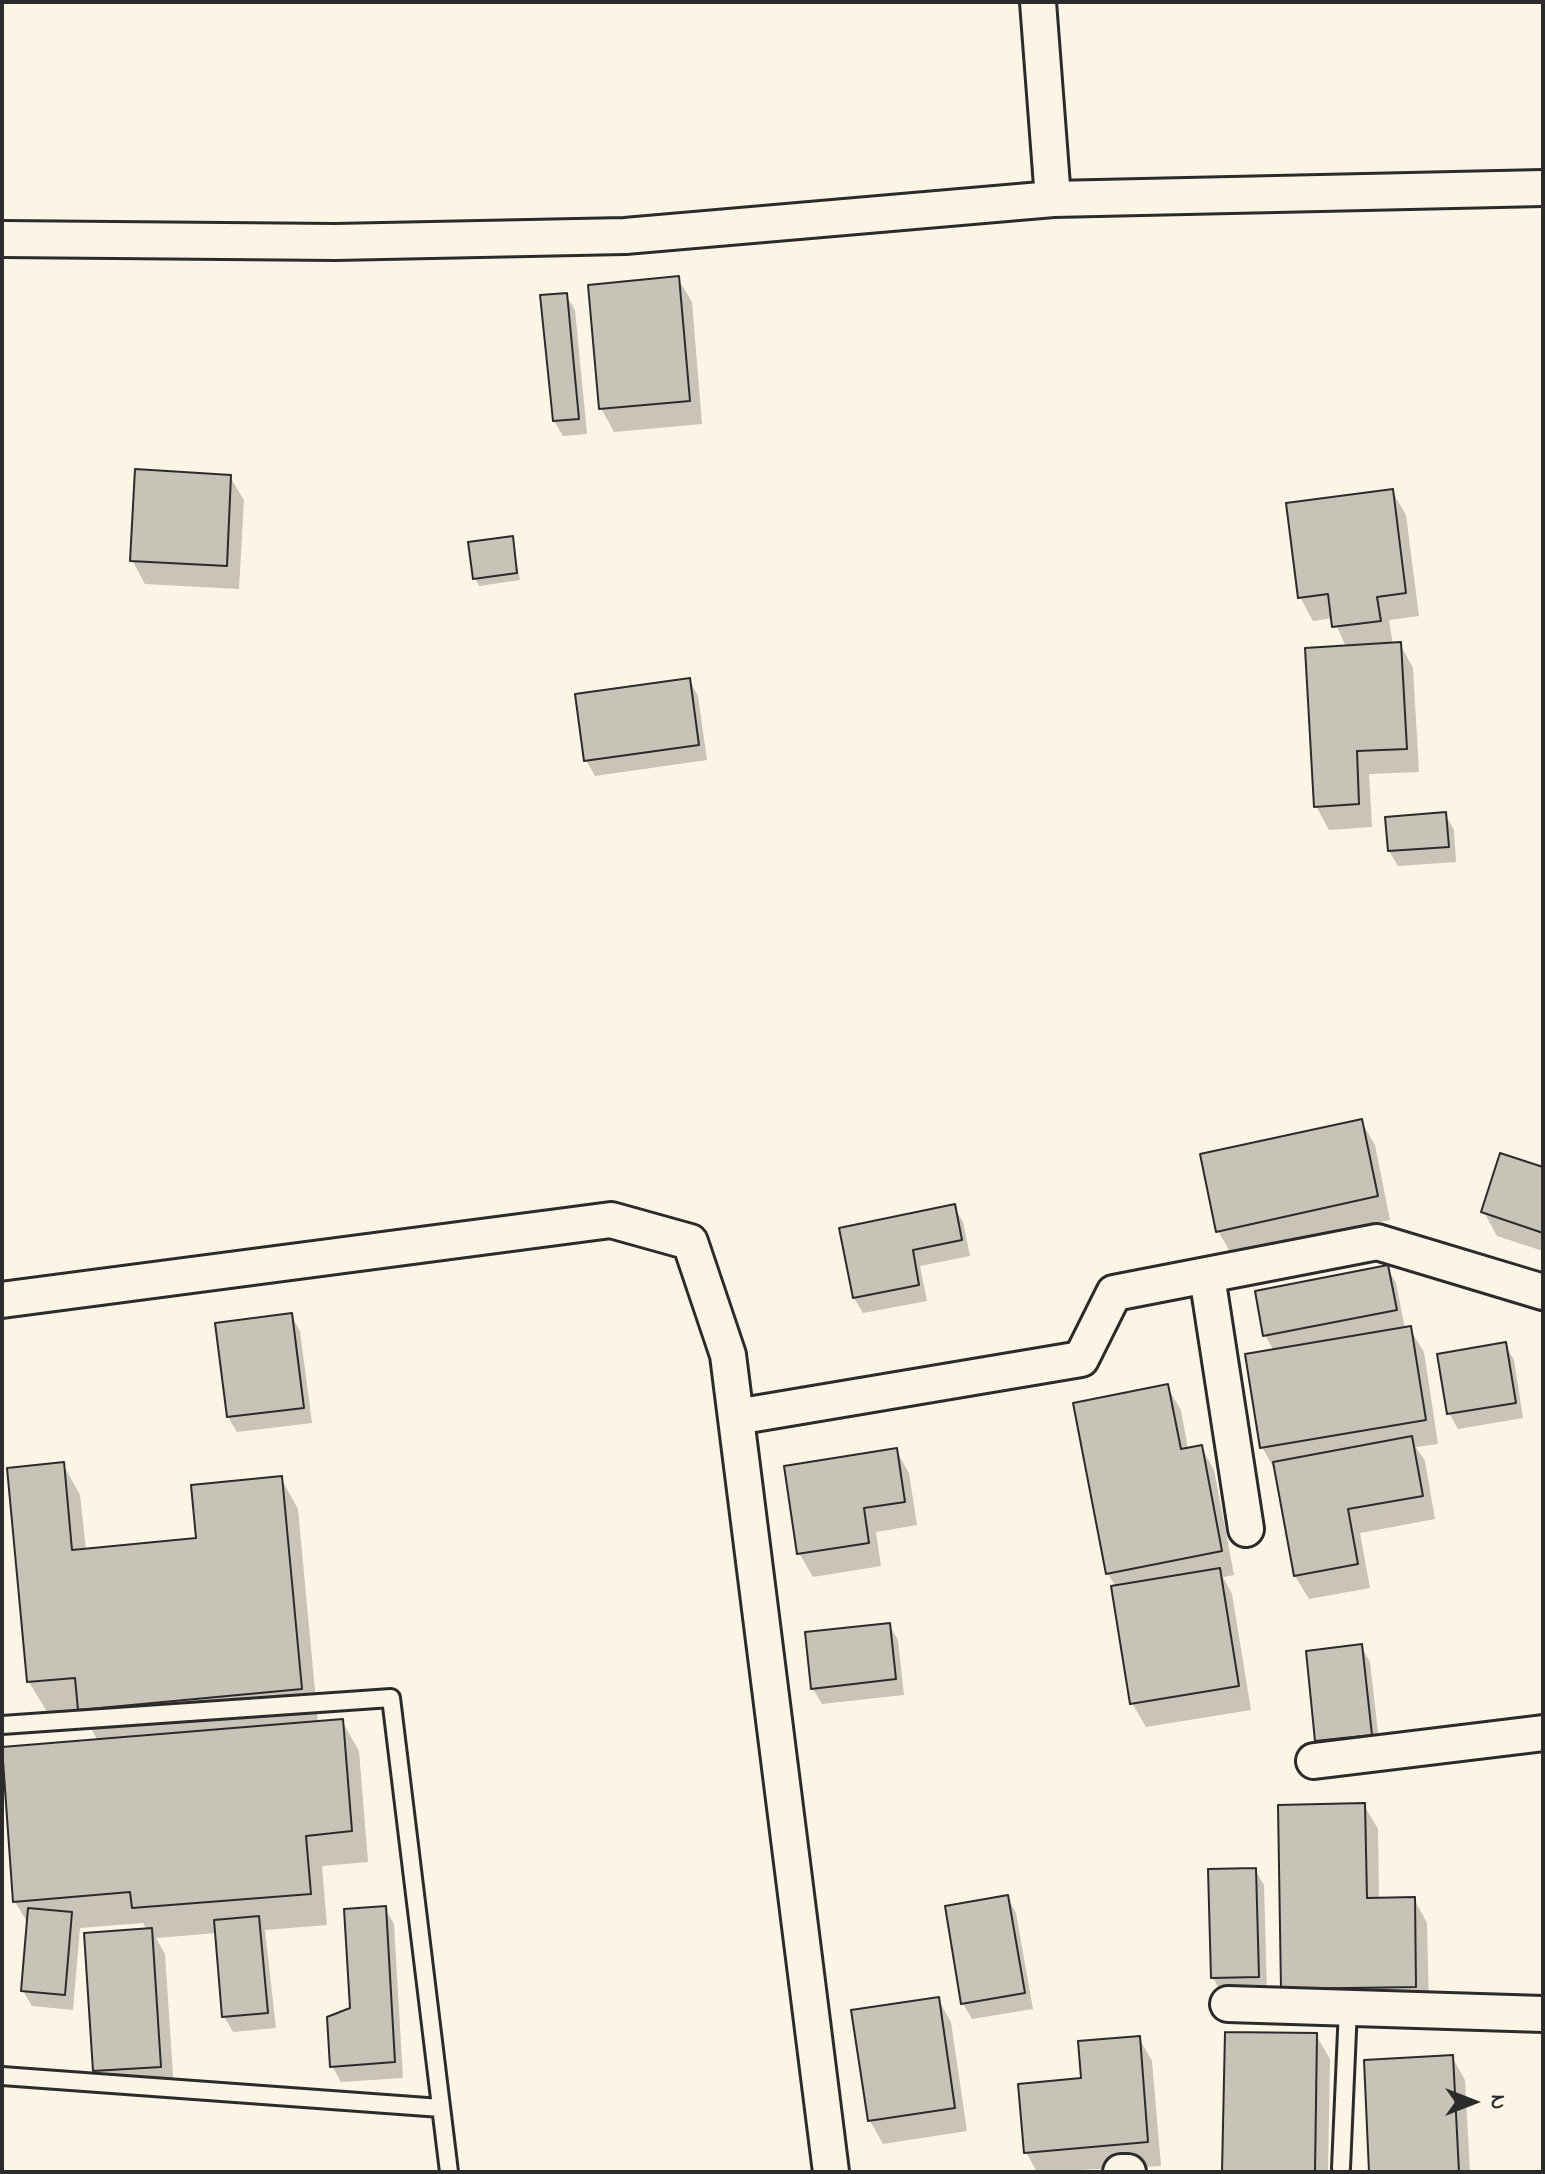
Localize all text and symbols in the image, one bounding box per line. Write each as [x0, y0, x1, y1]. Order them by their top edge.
north arrow [1433, 2062, 1513, 2142]
text: N [1481, 2095, 1513, 2109]

